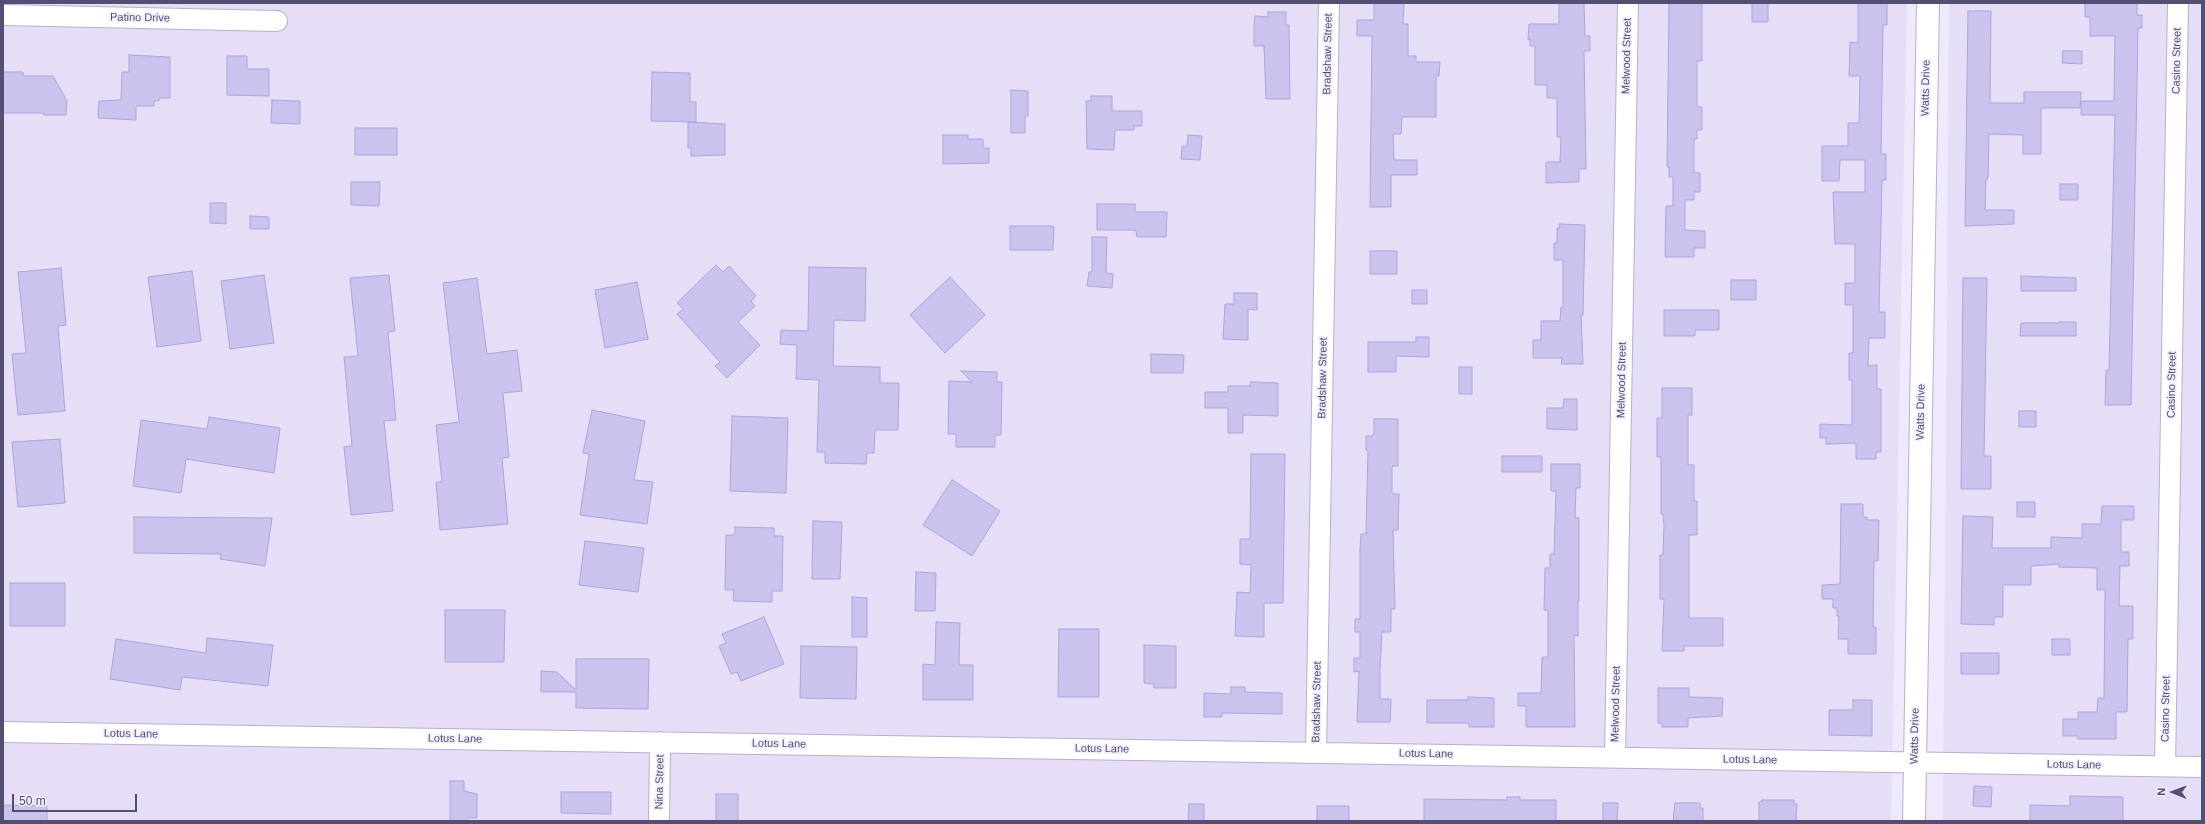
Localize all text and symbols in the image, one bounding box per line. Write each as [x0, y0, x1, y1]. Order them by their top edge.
street label: Patino Drive [110, 11, 170, 25]
street label: Bradshaw Street [1321, 13, 1335, 95]
street label: Melwood Street [1620, 18, 1634, 94]
street label: Casino Street [2170, 28, 2184, 94]
street label: Watts Drive [1919, 60, 1933, 116]
street label: Bradshaw Street [1316, 337, 1330, 419]
street label: Melwood Street [1615, 342, 1629, 418]
street label: Casino Street [2165, 352, 2179, 418]
street label: Watts Drive [1914, 384, 1928, 440]
street label: Bradshaw Street [1310, 661, 1324, 743]
street label: Melwood Street [1609, 666, 1623, 742]
street label: Casino Street [2159, 676, 2173, 742]
street label: Watts Drive [1908, 708, 1922, 764]
street label: Lotus Lane [104, 727, 158, 741]
street label: Lotus Lane [428, 732, 482, 746]
street label: Lotus Lane [752, 737, 806, 751]
street label: Lotus Lane [1075, 742, 1129, 756]
street label: Lotus Lane [1399, 747, 1453, 761]
street label: Lotus Lane [1723, 753, 1777, 767]
street label: Nina Street [653, 754, 667, 810]
street label: Lotus Lane [2047, 758, 2101, 772]
north arrow [2153, 772, 2193, 812]
scale bar [14, 786, 139, 812]
text: N [2155, 788, 2167, 796]
text: 50 m [19, 794, 46, 808]

